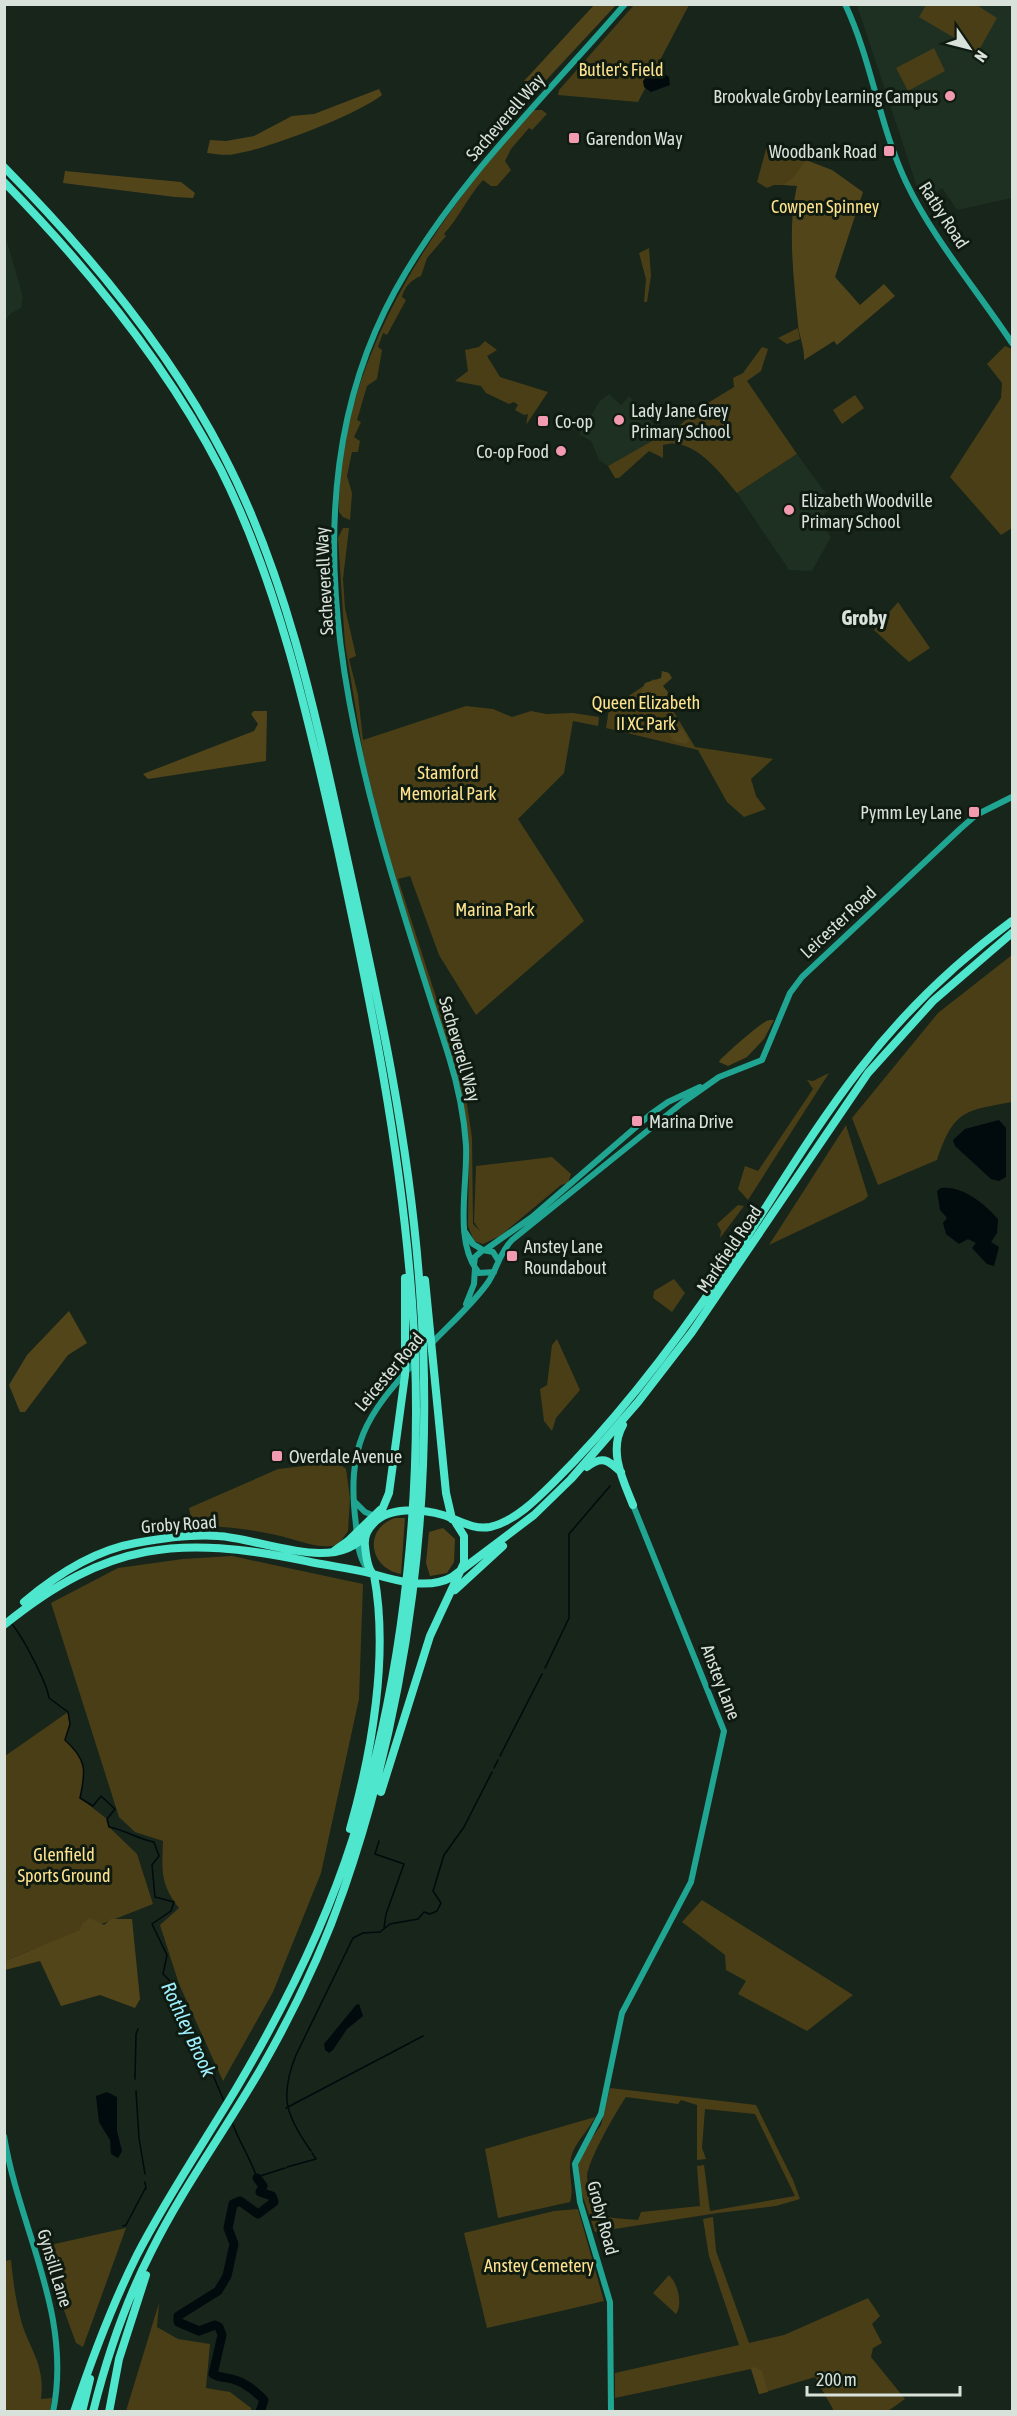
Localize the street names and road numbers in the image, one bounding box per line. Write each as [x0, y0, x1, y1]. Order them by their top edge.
street label: Sacheverell Way [461, 69, 549, 165]
street label: Ratby Road [915, 178, 973, 252]
street label: Sacheverell Way [311, 526, 337, 636]
street label: Leicester Road [796, 882, 880, 962]
street label: Sacheverell Way [435, 994, 485, 1104]
street label: Markfield Road [692, 1201, 766, 1297]
street label: Leicester Road [350, 1329, 428, 1415]
street label: Groby Road [140, 1511, 218, 1537]
street label: Anstey Lane [697, 1641, 745, 1723]
street label: Groby Road [583, 2179, 623, 2257]
street label: Gynsill Lane [33, 2226, 77, 2310]

